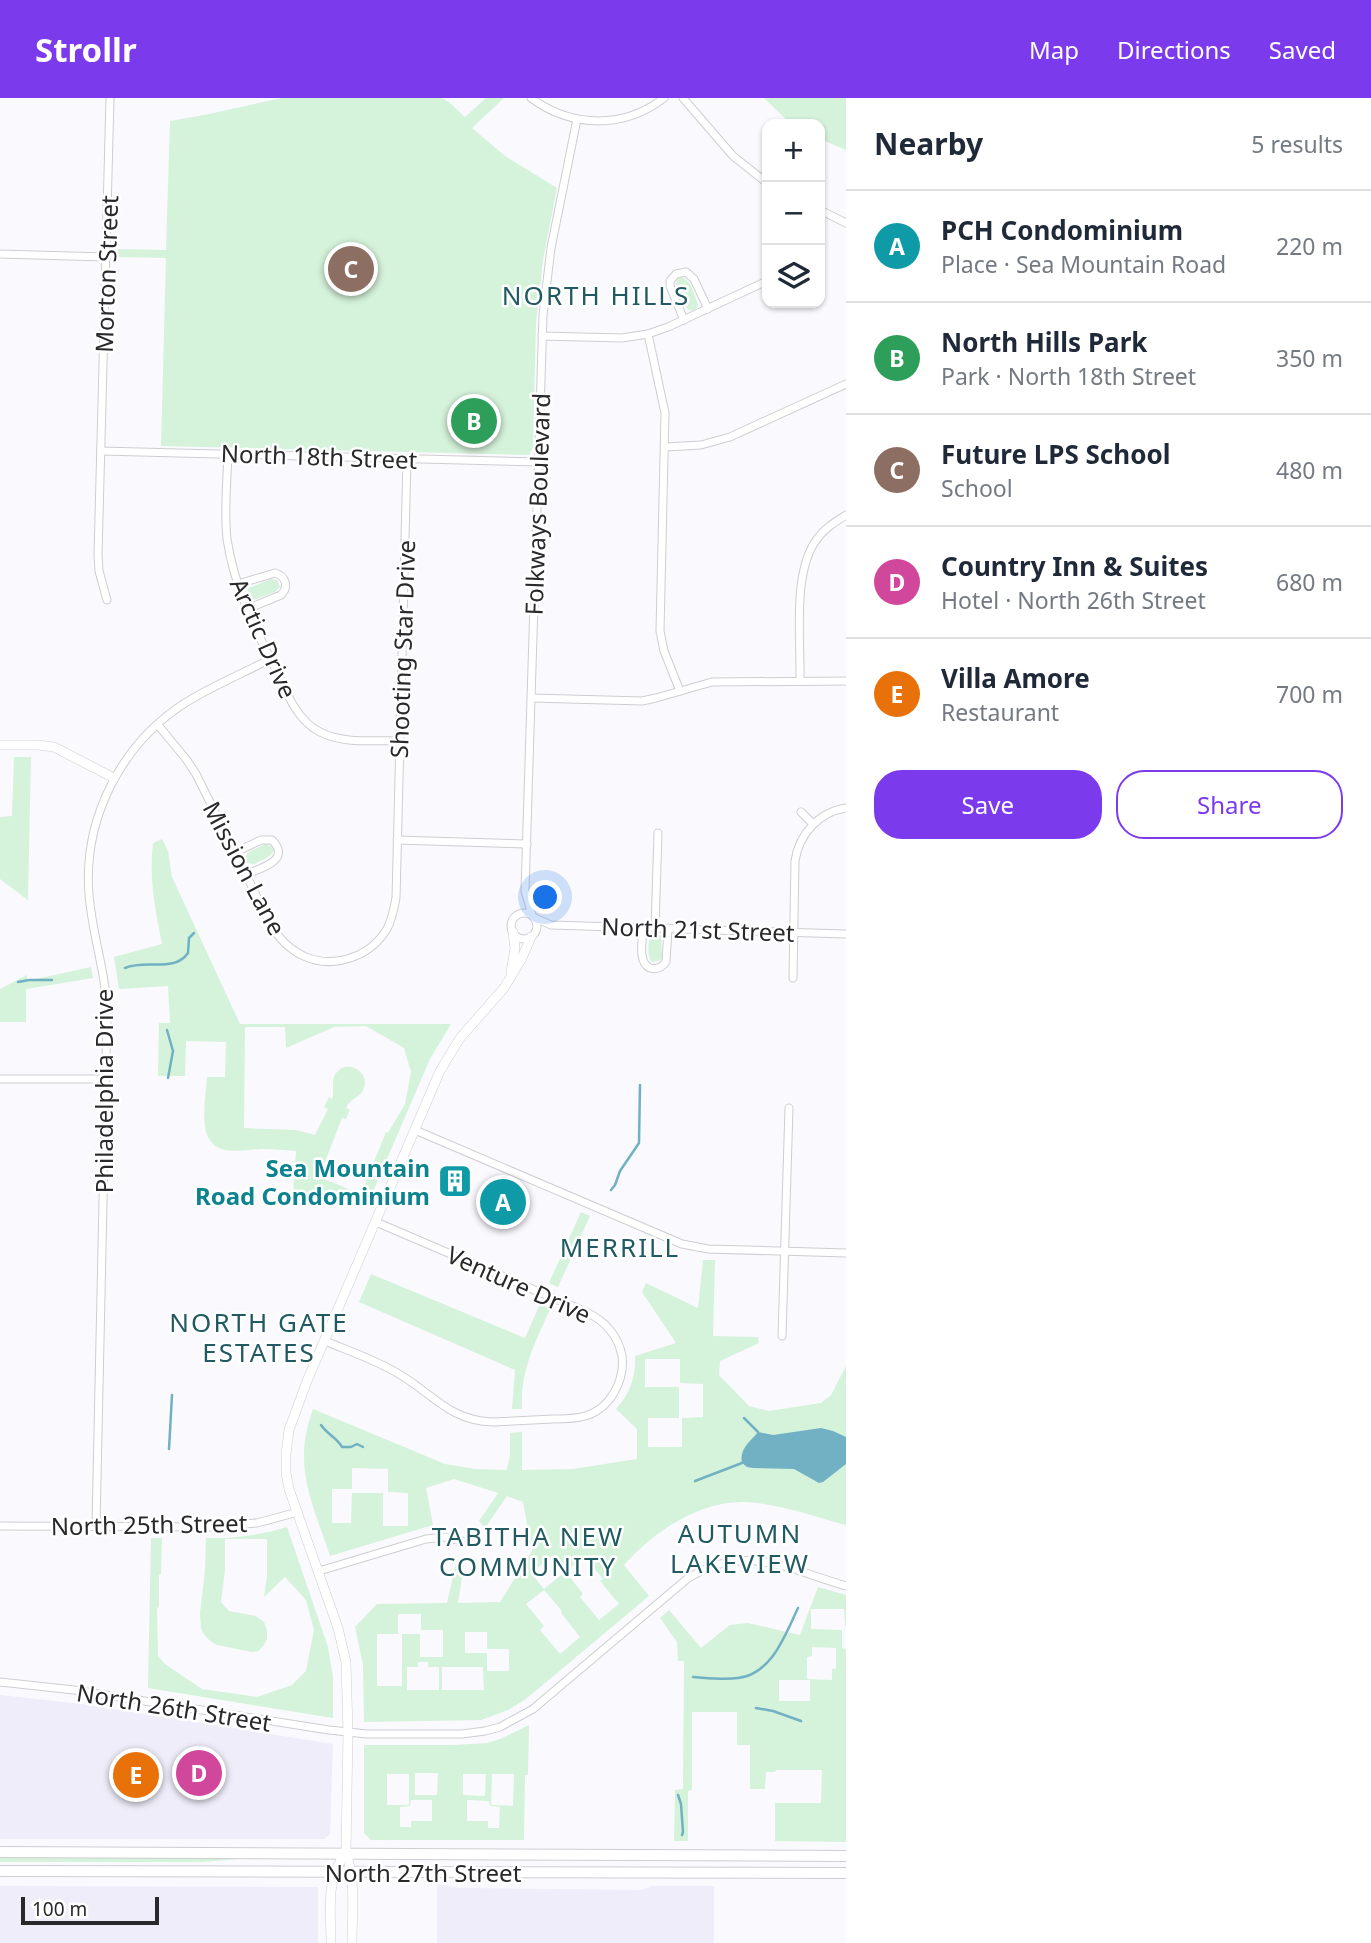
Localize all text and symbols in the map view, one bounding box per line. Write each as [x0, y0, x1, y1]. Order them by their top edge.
text: Strollr [35, 27, 137, 72]
text: Map [1029, 33, 1079, 66]
text: Directions [1117, 33, 1231, 66]
text: Saved [1269, 33, 1336, 66]
map controls [762, 119, 825, 308]
button: + [762, 119, 825, 182]
text: Nearby [874, 123, 983, 164]
text: 5 results [1251, 128, 1343, 160]
button: − [762, 182, 825, 245]
street label: Morton Street [87, 194, 125, 353]
text: PCH Condominium [941, 212, 1183, 248]
text: A [889, 230, 905, 262]
text: 220 m [1276, 230, 1343, 262]
pin: C [328, 243, 374, 295]
button: layers [762, 245, 825, 308]
text: Place · Sea Mountain Road [941, 248, 1226, 280]
district label: NORTH HILLS [502, 277, 690, 313]
text: North Hills Park [941, 324, 1147, 360]
text: B [889, 342, 905, 374]
text: 350 m [1276, 342, 1343, 374]
text: Park · North 18th Street [941, 360, 1196, 392]
street label: Folkways Boulevard [517, 392, 557, 616]
pin: B [451, 395, 497, 447]
street label: North 18th Street [220, 436, 418, 476]
text: Future LPS School [941, 436, 1170, 472]
text: C [890, 454, 904, 486]
text: 480 m [1276, 454, 1343, 486]
text: School [941, 472, 1013, 504]
street label: Shooting Star Drive [382, 539, 422, 759]
text: Country Inn & Suites [941, 548, 1208, 584]
text: D [889, 566, 905, 598]
text: 680 m [1276, 566, 1343, 598]
street label: Arctic Drive [223, 573, 305, 703]
text: Hotel · North 26th Street [941, 584, 1206, 616]
text: Villa Amore [941, 660, 1090, 696]
text: E [891, 678, 903, 710]
text: 700 m [1276, 678, 1343, 710]
text: Restaurant [941, 696, 1059, 728]
button: Save [874, 770, 1102, 839]
button: Share [1116, 770, 1343, 839]
street label: Mission Lane [196, 795, 294, 941]
your location [528, 880, 562, 914]
street label: North 21st Street [601, 909, 795, 949]
street label: Philadelphia Drive [87, 989, 120, 1193]
place label: Sea Mountain Road Condominium [195, 1151, 430, 1212]
building icon: Sea Mountain Road Condominium [436, 1162, 474, 1200]
pin: A [480, 1176, 526, 1228]
district label: MERRILL [560, 1229, 680, 1265]
street label: Venture Drive [442, 1238, 596, 1330]
district label: NORTH GATE ESTATES [169, 1304, 349, 1370]
street label: North 25th Street [50, 1506, 248, 1542]
district label: AUTUMN LAKEVIEW [670, 1515, 810, 1581]
district label: TABITHA NEW COMMUNITY [432, 1518, 624, 1584]
street label: North 26th Street [74, 1675, 274, 1739]
pin: D [176, 1747, 222, 1799]
pin: E [113, 1749, 159, 1801]
street label: North 27th Street [325, 1856, 522, 1889]
scale bar [21, 1894, 159, 1926]
text: 100 m [32, 1896, 87, 1922]

